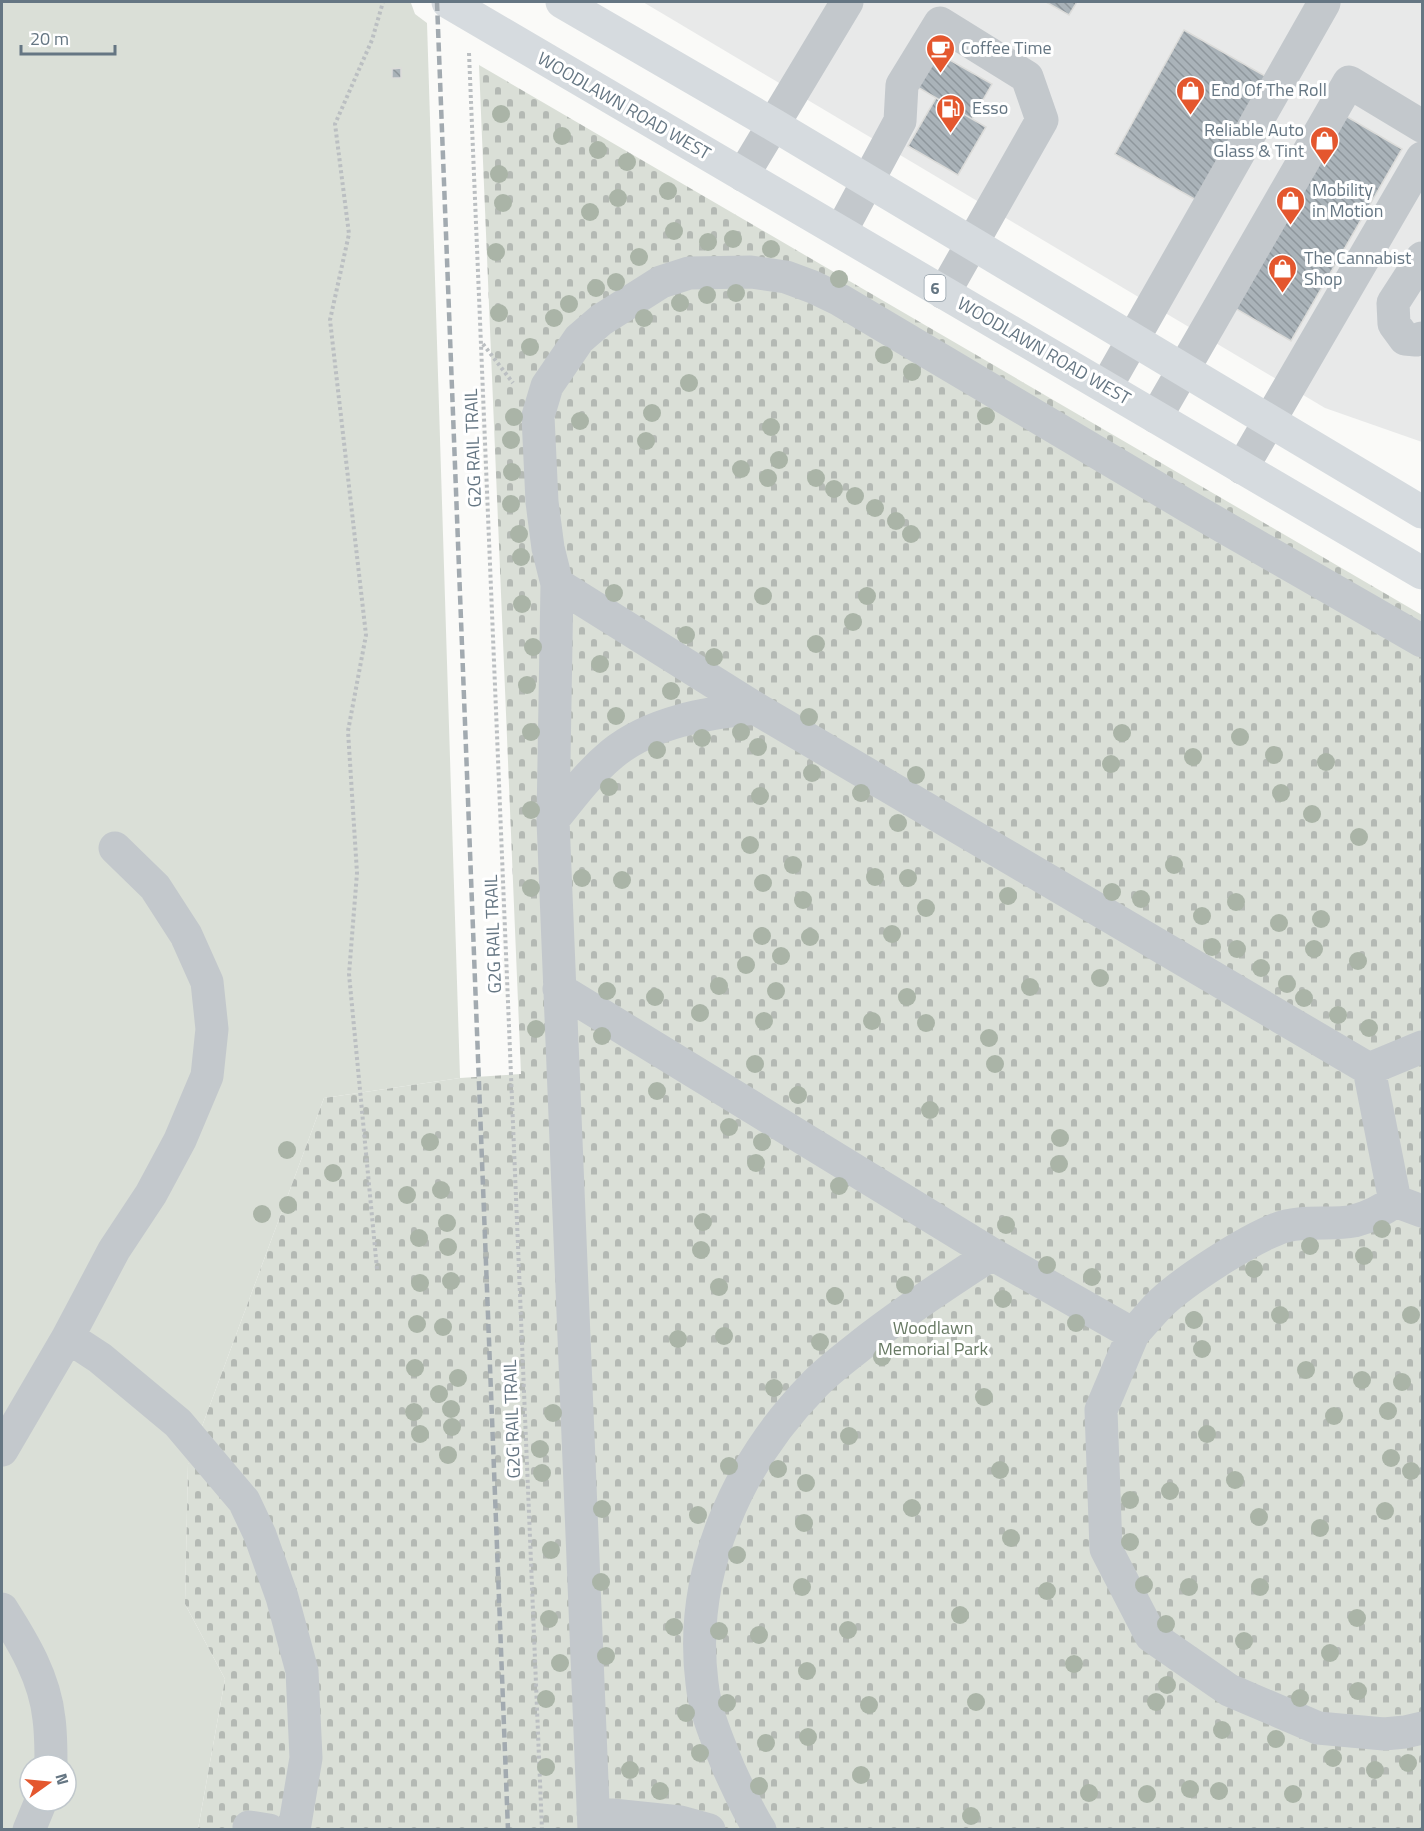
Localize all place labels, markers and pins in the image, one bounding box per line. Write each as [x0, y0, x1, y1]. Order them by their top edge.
cafe icon: Coffee Time [924, 32, 956, 74]
place label: Coffee Time [961, 34, 1052, 61]
shop icon: End Of The Roll [1174, 74, 1206, 116]
place label: End Of The Roll [1211, 76, 1327, 103]
fuel station icon: Esso [935, 92, 967, 134]
place label: Esso [972, 94, 1008, 121]
place label: Reliable Auto Glass & Tint [1204, 116, 1305, 164]
shop icon: Reliable Auto Glass & Tint [1309, 124, 1341, 166]
place label: Mobility in Motion [1312, 176, 1383, 224]
shop icon: Mobility in Motion [1275, 184, 1307, 226]
place label: The Cannabist Shop [1304, 244, 1412, 292]
shop icon: The Cannabist Shop [1267, 252, 1299, 294]

